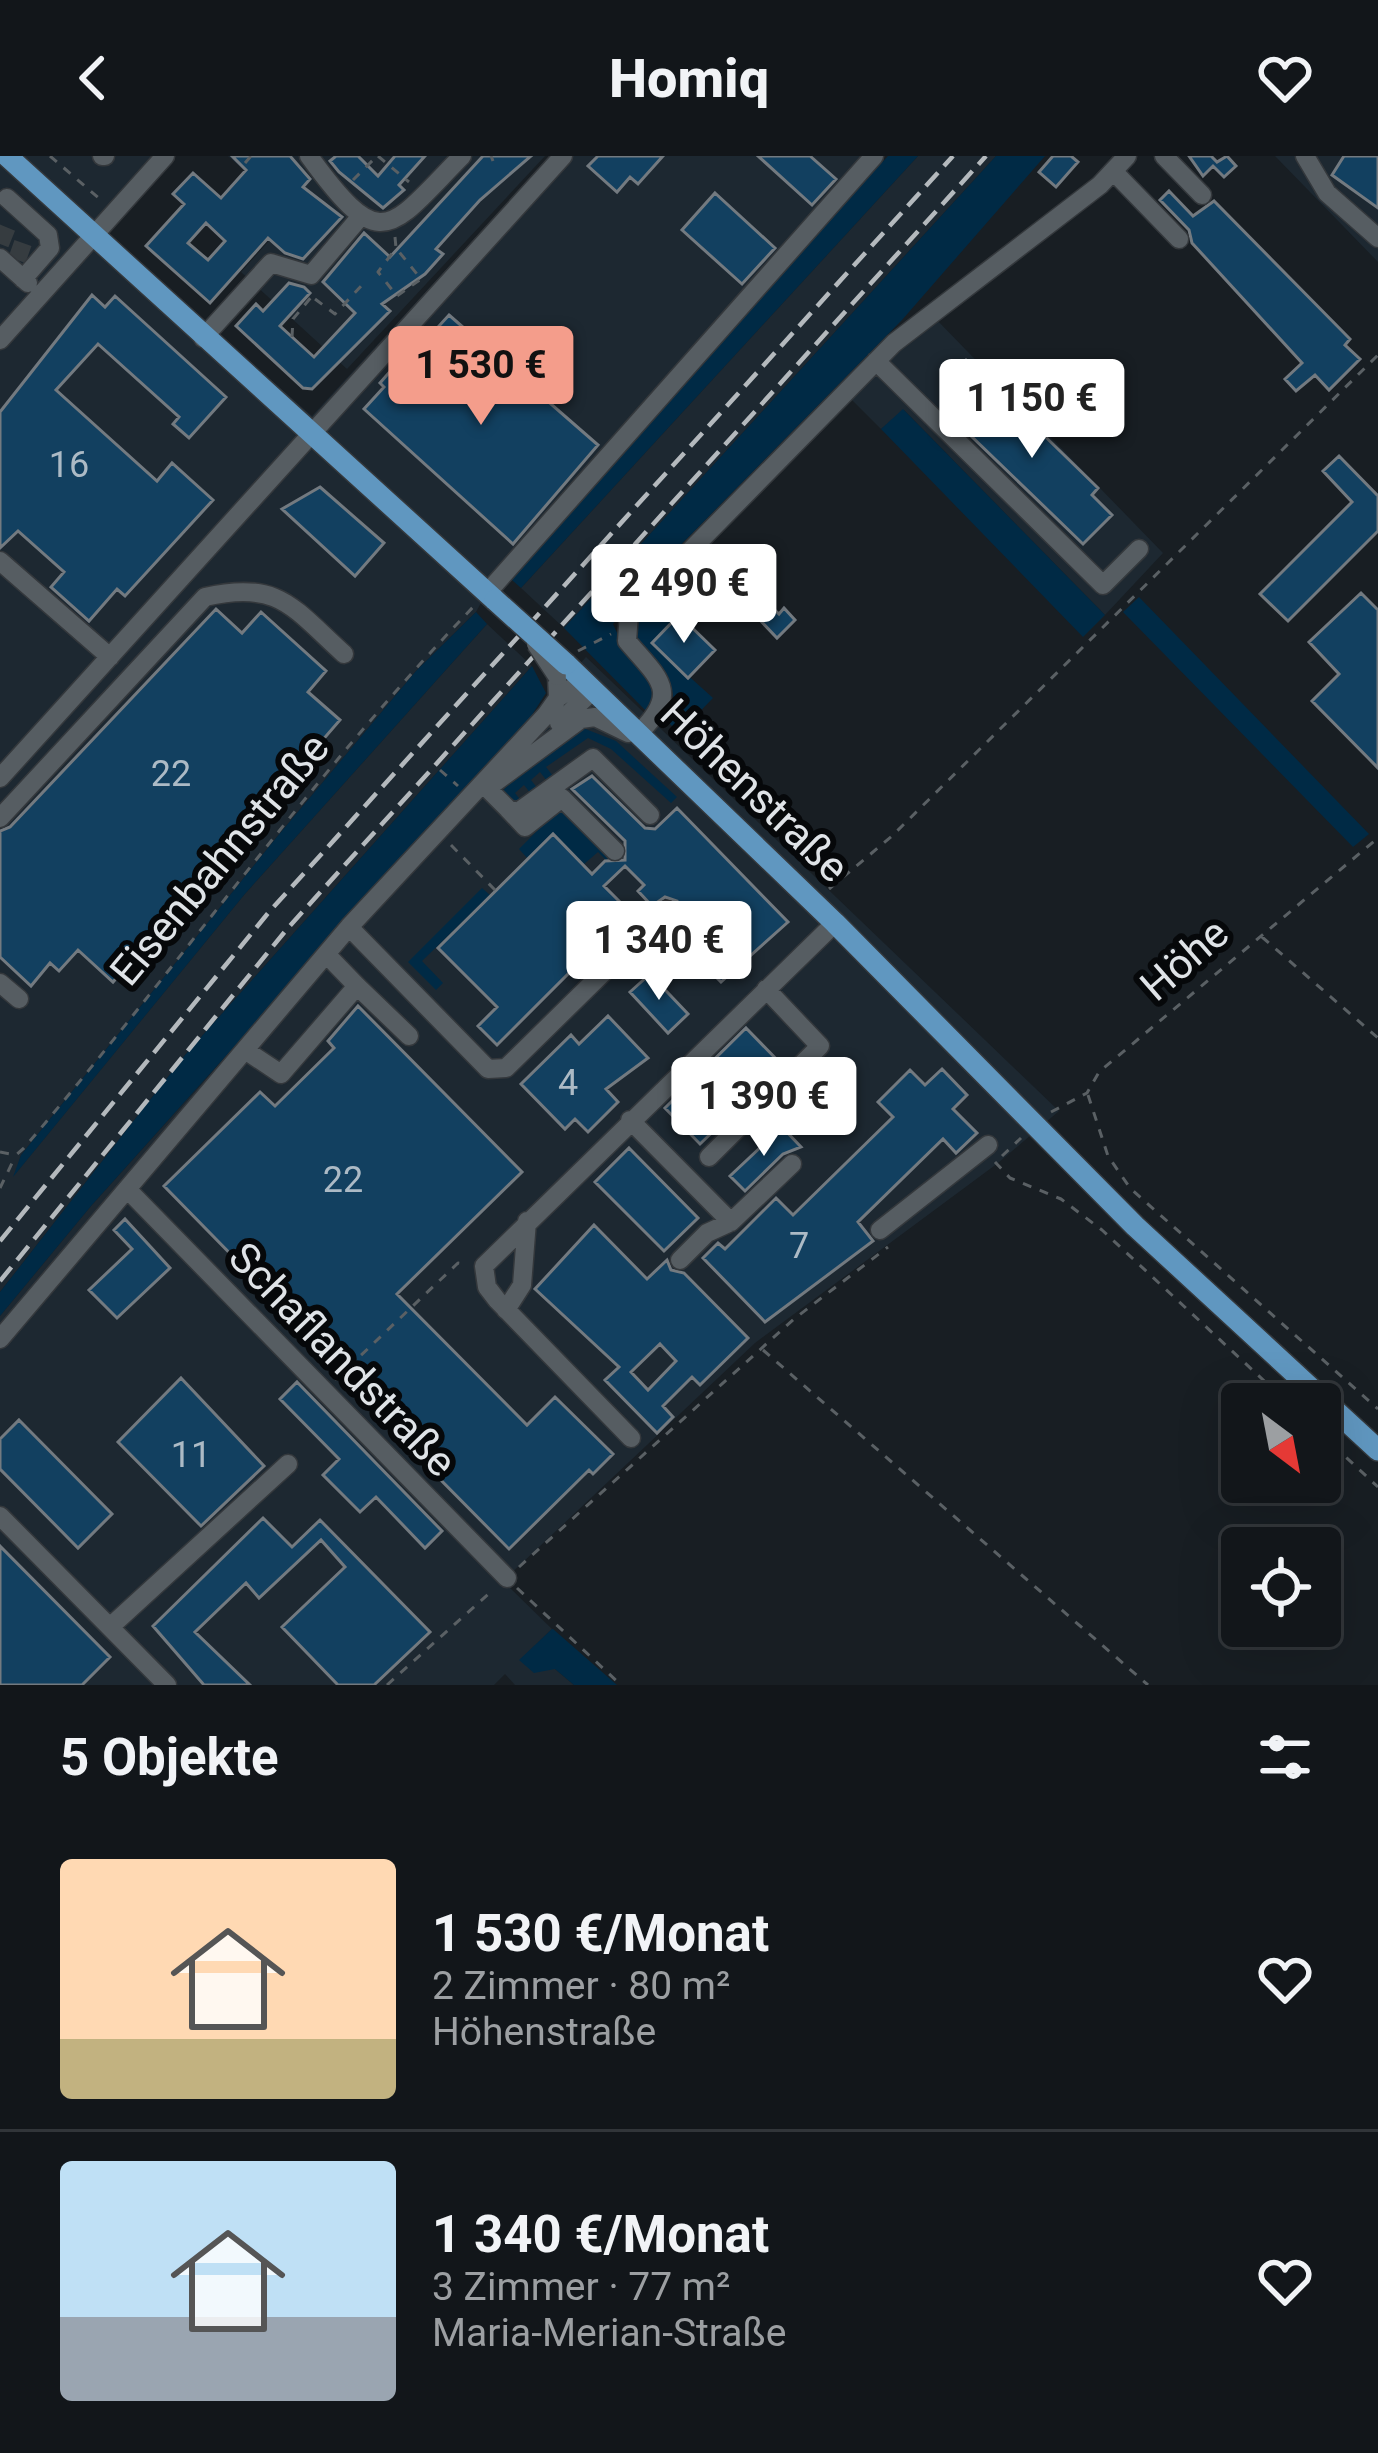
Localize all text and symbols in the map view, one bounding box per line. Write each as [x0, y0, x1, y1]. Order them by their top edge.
icon: back [60, 45, 126, 111]
icon: heart [1252, 45, 1318, 111]
text: Homiq [609, 47, 769, 110]
pin: 1 530 € [370, 326, 592, 428]
text: 1 530 € [415, 342, 547, 388]
pin: 1 150 € [921, 359, 1143, 461]
text: 1 150 € [966, 375, 1098, 421]
house number: 16 [49, 444, 89, 486]
pin: 2 490 € [573, 544, 795, 646]
text: 2 490 € [618, 560, 750, 606]
street label: Höhenstraße [651, 689, 859, 892]
street label: Eisenbahnstraße [100, 724, 339, 995]
house number: 22 [151, 753, 191, 795]
pin: 1 340 € [548, 901, 770, 1003]
street label: Höhe [1131, 908, 1238, 1010]
text: 1 340 € [593, 917, 725, 963]
pin: 1 390 € [653, 1057, 875, 1159]
house number: 4 [558, 1062, 578, 1104]
text: 1 390 € [698, 1073, 830, 1119]
house number: 22 [323, 1159, 363, 1201]
house number: 7 [789, 1225, 809, 1267]
street label: Schaflandstraße [219, 1232, 466, 1486]
north arrow [1221, 1383, 1341, 1503]
map controls [1221, 1383, 1341, 1647]
house number: 11 [171, 1434, 211, 1476]
button: locate [1221, 1527, 1341, 1647]
icon: filters [1252, 1724, 1318, 1790]
text: 5 Objekte [60, 1728, 279, 1787]
text: 1 530 €/Monat [432, 1904, 769, 1963]
icon: home [156, 1907, 300, 2051]
icon: heart [1252, 1946, 1318, 2012]
text: 2 Zimmer · 80 m² [432, 1963, 730, 2009]
text: Höhenstraße [432, 2009, 656, 2055]
text: 1 340 €/Monat [432, 2205, 769, 2264]
icon: home [156, 2209, 300, 2353]
icon: heart [1252, 2248, 1318, 2314]
text: 3 Zimmer · 77 m² [432, 2264, 730, 2310]
text: Maria-Merian-Straße [432, 2310, 786, 2356]

